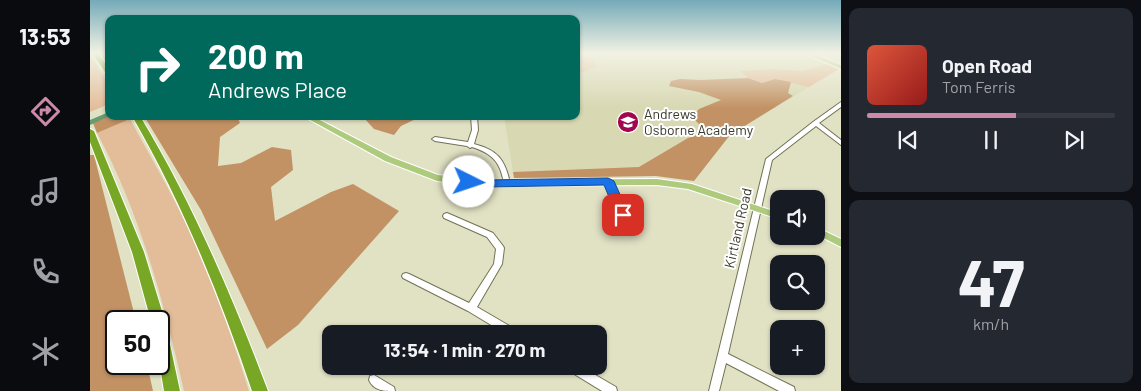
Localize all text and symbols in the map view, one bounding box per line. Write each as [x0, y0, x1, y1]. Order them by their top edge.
text: 13:53 [19, 23, 71, 49]
text: 200 m [208, 34, 304, 76]
icon: right [125, 35, 190, 100]
text: Open Road [942, 54, 1032, 77]
text: Andrews Place [208, 76, 347, 102]
text: Tom Ferris [942, 77, 1016, 96]
icon: directions [28, 94, 63, 129]
place label: Andrews Osborne Academy [644, 105, 754, 138]
school or university icon: Andrews Osborne Academy [616, 110, 640, 134]
icon: previous [894, 126, 922, 154]
icon: pause [977, 126, 1005, 154]
icon: next [1060, 126, 1088, 154]
position arrow [442, 155, 494, 207]
icon: music [28, 174, 63, 209]
street label: Kirtland Road [720, 186, 755, 270]
map controls [770, 190, 825, 375]
button: sound [770, 190, 825, 245]
pin [602, 194, 644, 236]
icon: arrive [609, 201, 637, 229]
text: 47 [958, 242, 1024, 320]
icon: phone [28, 254, 63, 289]
button: search [770, 255, 825, 310]
speed limit sign: 50 [105, 310, 170, 375]
text: km/h [973, 314, 1009, 333]
button: + [770, 320, 825, 375]
icon: climate [28, 334, 63, 369]
text: 13:54 · 1 min · 270 m [384, 338, 545, 361]

